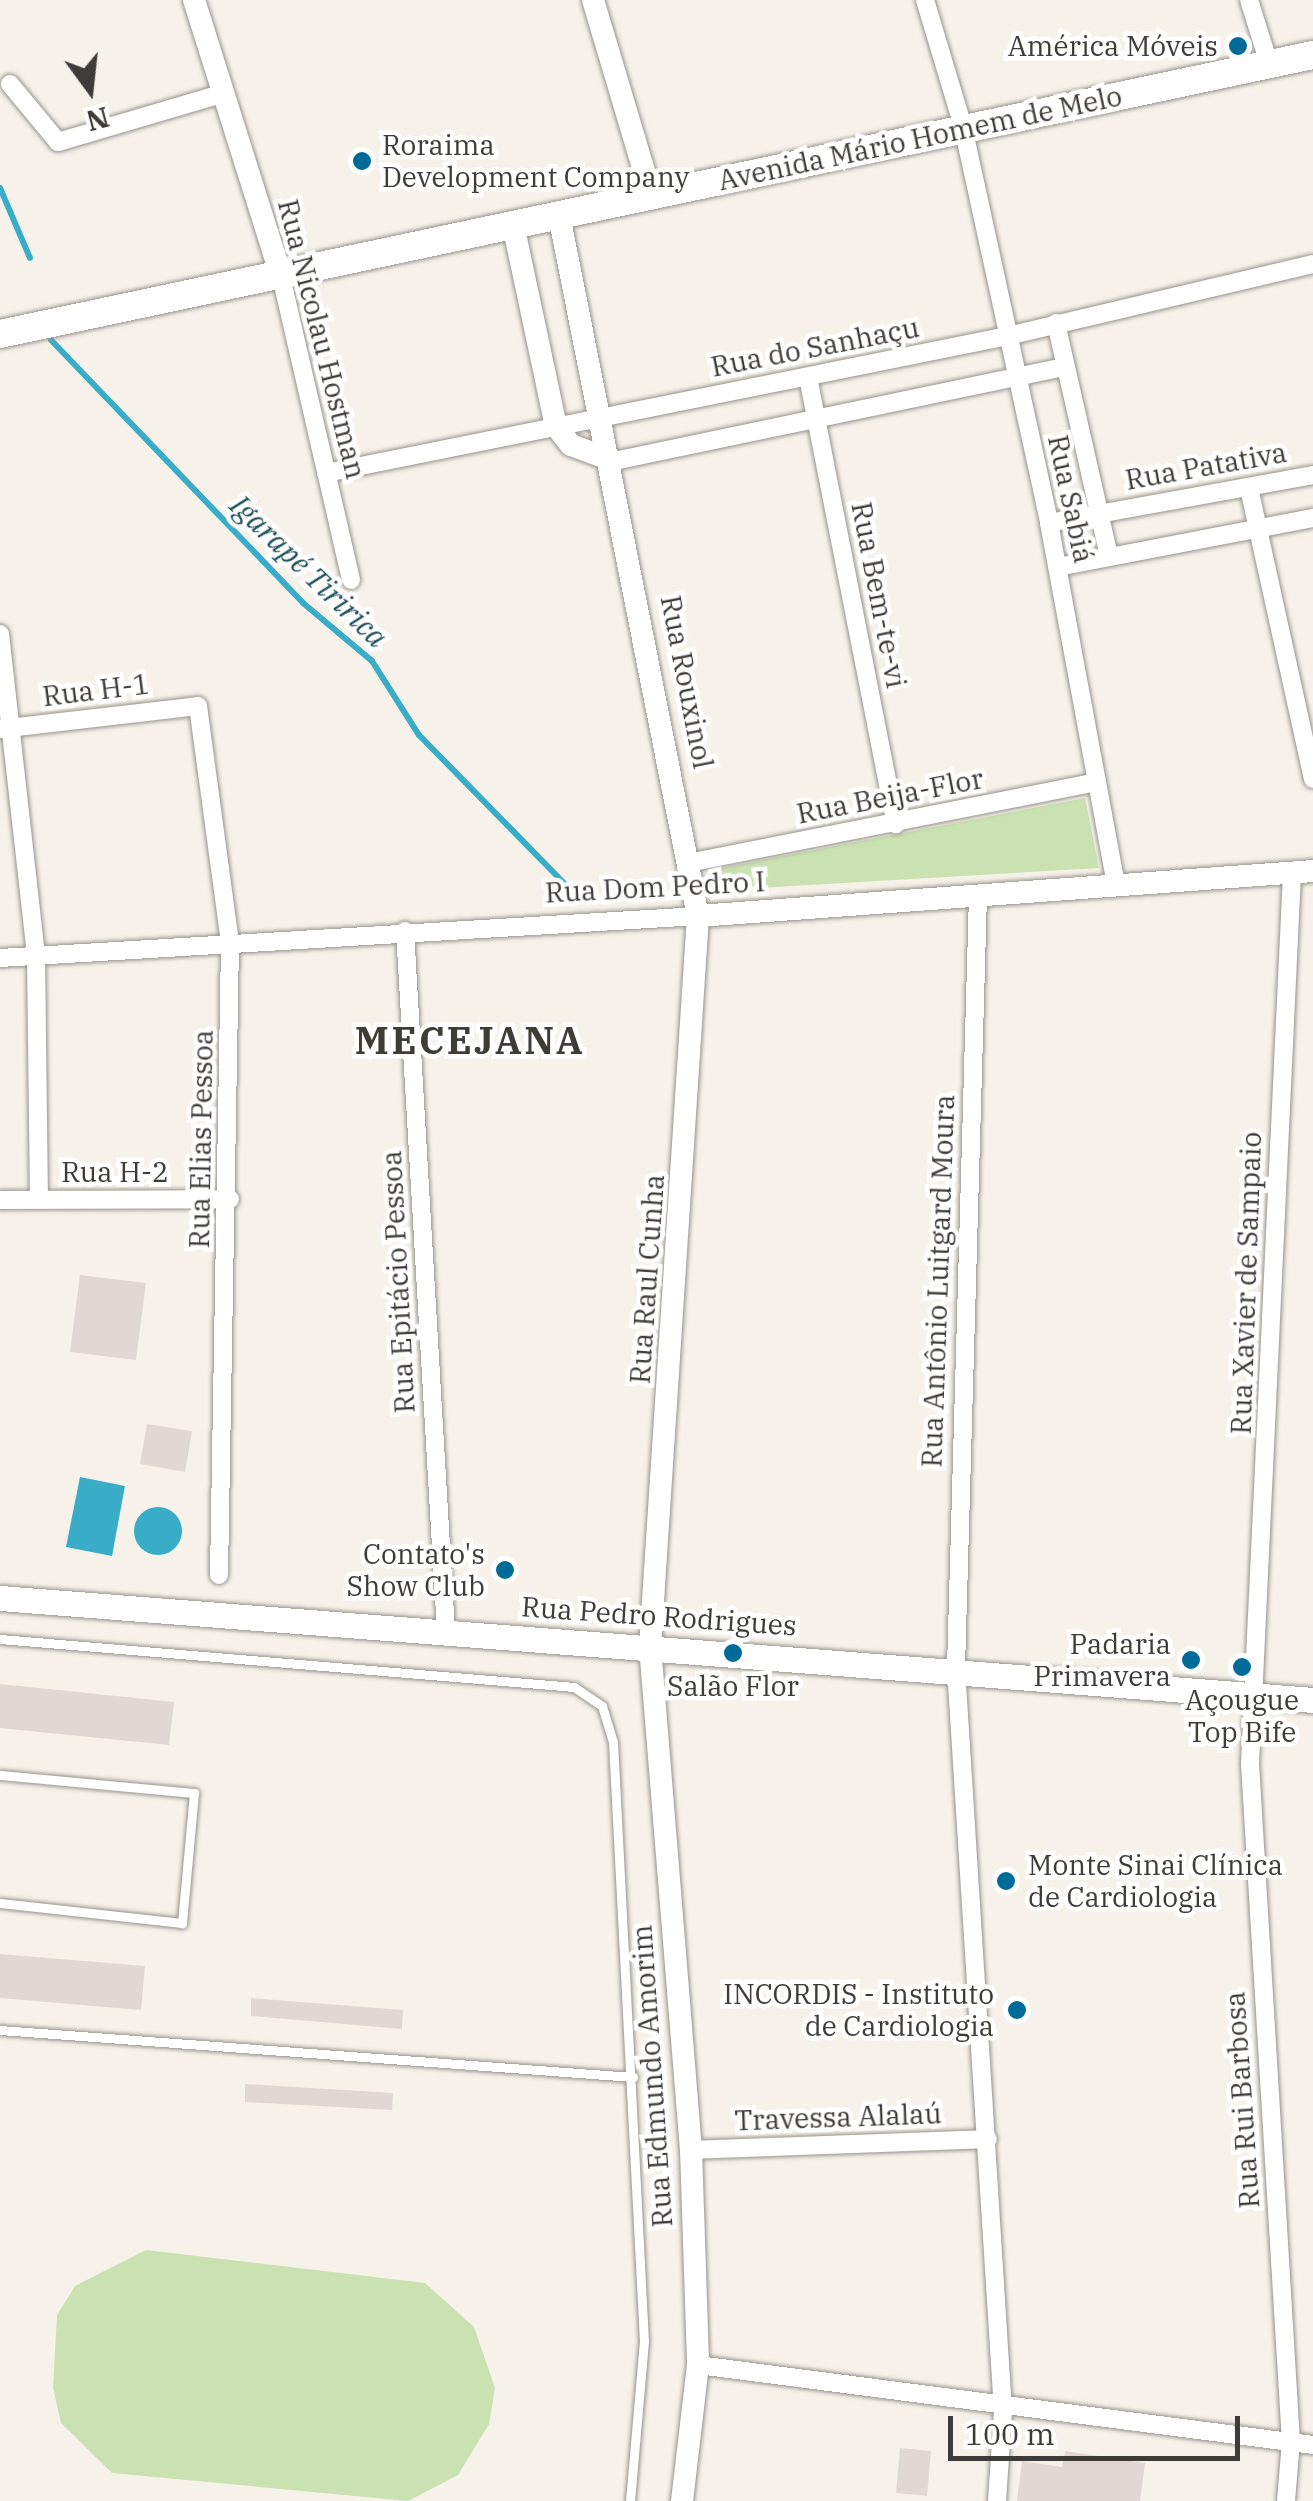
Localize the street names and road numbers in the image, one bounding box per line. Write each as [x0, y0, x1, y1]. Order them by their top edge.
street label: Avenida Mário Homem de Melo [715, 79, 1125, 197]
street label: Rua Nicolau Hostman [271, 196, 373, 482]
street label: Rua do Sanhaçu [708, 310, 922, 384]
street label: Rua Sabiá [1041, 432, 1101, 566]
street label: Rua Patativa [1123, 435, 1289, 497]
street label: Rua Bem-te-vi [844, 499, 914, 691]
street label: Rua Rouxinol [654, 592, 720, 772]
street label: Rua H-1 [41, 667, 151, 713]
street label: Rua Beija-Flor [794, 761, 986, 831]
street label: Rua Dom Pedro I [544, 864, 766, 910]
street label: Rua Elias Pessoa [182, 1029, 220, 1249]
street label: Rua Antônio Luitgard Moura [915, 1094, 961, 1468]
street label: Rua Xavier de Sampaio [1224, 1131, 1268, 1435]
street label: Rua Epitácio Pessoa [374, 1150, 422, 1414]
street label: Rua H-2 [61, 1155, 169, 1189]
street label: Rua Raul Cunha [623, 1173, 671, 1385]
street label: Rua Pedro Rodrigues [520, 1590, 798, 1642]
street label: Rua Edmundo Amorim [625, 1924, 679, 2228]
street label: Rua Rui Barbosa [1218, 1990, 1266, 2210]
street label: Travessa Alalaú [734, 2097, 942, 2137]

